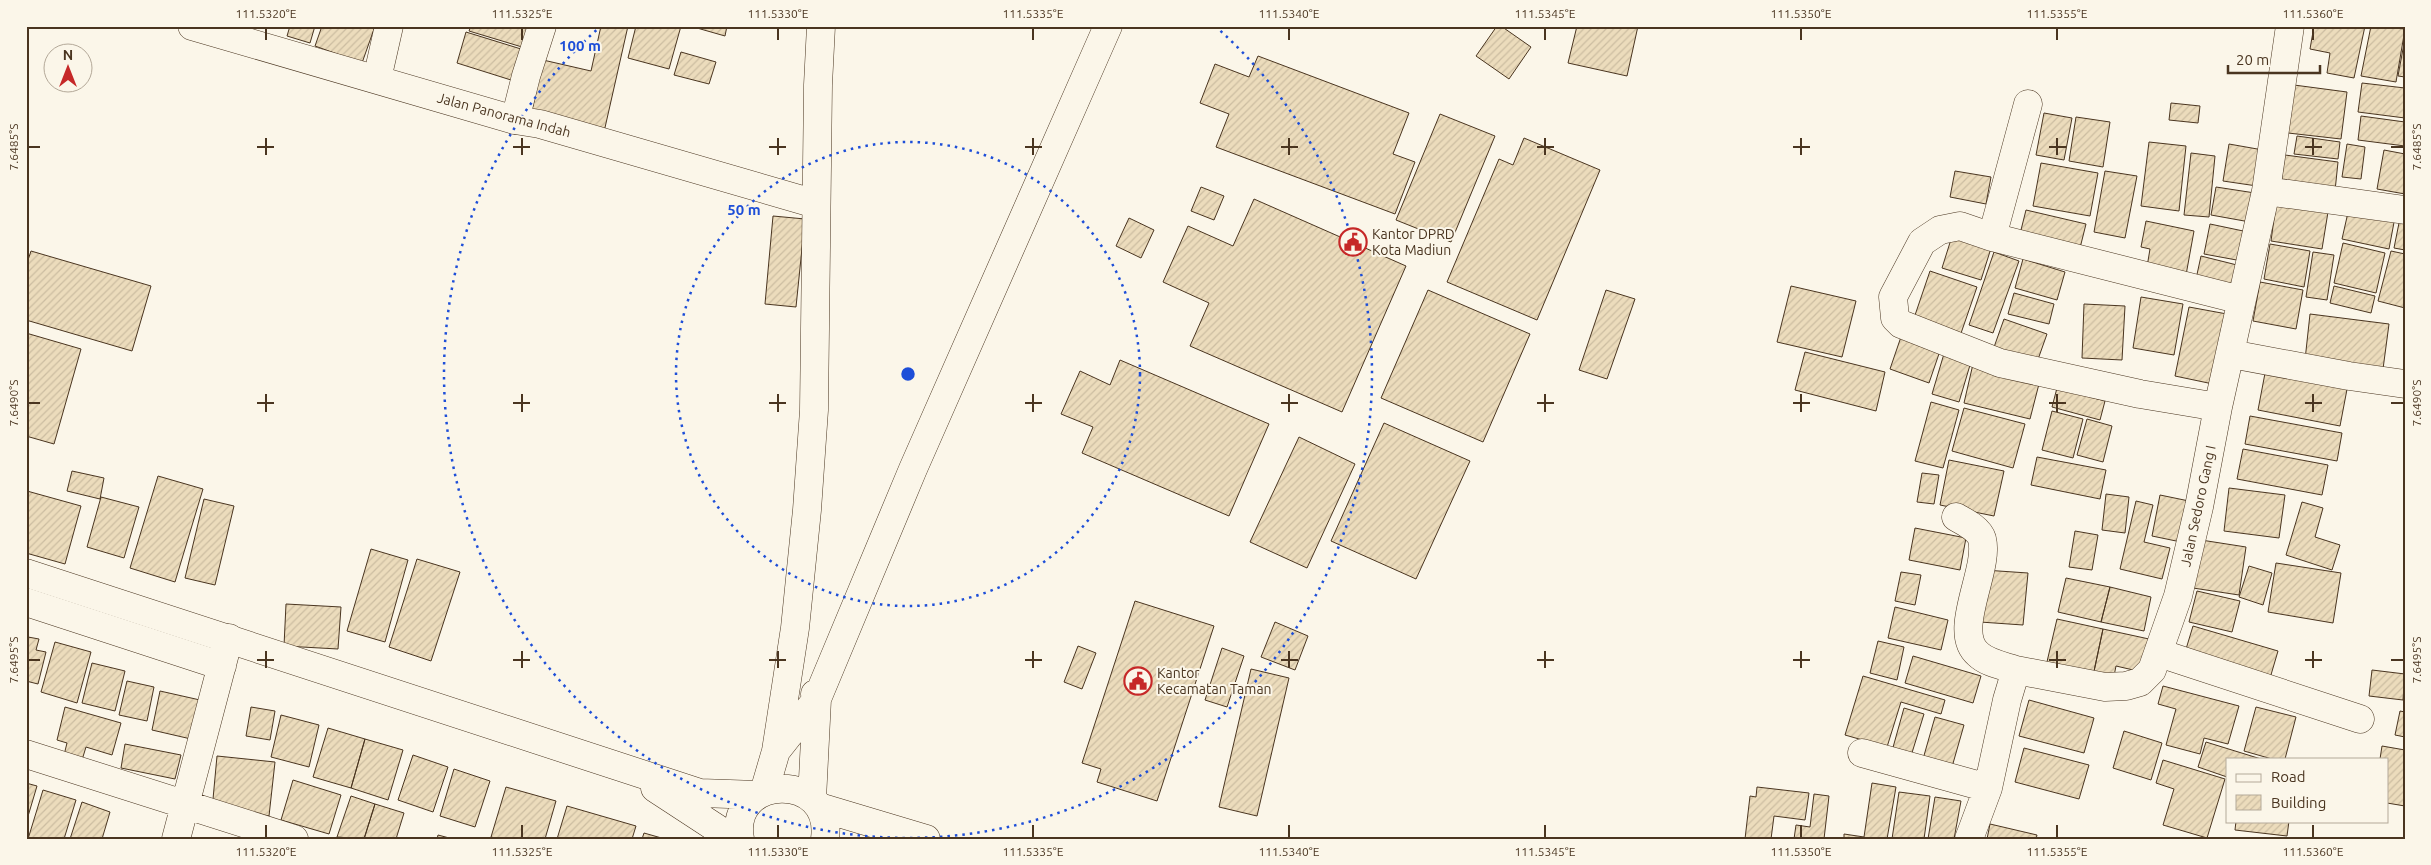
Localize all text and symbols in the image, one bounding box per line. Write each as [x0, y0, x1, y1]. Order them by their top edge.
text: 111.5320°E [236, 7, 297, 20]
text: 111.5325°E [492, 7, 553, 20]
text: 111.5330°E [748, 7, 809, 20]
text: 111.5335°E [1003, 7, 1064, 20]
text: 111.5340°E [1259, 7, 1320, 20]
text: 111.5345°E [1515, 7, 1576, 20]
text: 111.5350°E [1771, 7, 1832, 20]
text: 111.5355°E [2027, 7, 2088, 20]
text: 111.5360°E [2283, 7, 2344, 20]
text: 100 m [559, 37, 601, 54]
north arrow [42, 42, 92, 92]
scale bar [2228, 42, 2321, 74]
text: N [63, 47, 73, 63]
text: 20 m [2236, 51, 2269, 68]
street label: Jalan Panorama Indah [435, 89, 573, 141]
text: 7.6485°S [7, 124, 20, 170]
text: 7.6485°S [2410, 124, 2423, 170]
text: 50 m [727, 201, 761, 218]
place label: Kantor DPRD Kota Madiun [1372, 226, 1455, 258]
public building icon: Kantor DPRD Kota Madiun [1338, 227, 1368, 257]
centre of rings [899, 365, 917, 383]
text: 7.6490°S [7, 380, 20, 426]
text: 7.6490°S [2410, 380, 2423, 426]
street label: Jalan Sedoro Gang I [2177, 444, 2219, 568]
text: 7.6495°S [7, 637, 20, 683]
text: 7.6495°S [2410, 637, 2423, 683]
place label: Kantor Kecamatan Taman [1157, 665, 1272, 697]
public building icon: Kantor Kecamatan Taman [1123, 666, 1153, 696]
legend [2226, 758, 2388, 822]
text: Road [2271, 768, 2306, 785]
text: Building [2271, 794, 2326, 811]
text: 111.5320°E [236, 845, 297, 858]
text: 111.5325°E [492, 845, 553, 858]
text: 111.5330°E [748, 845, 809, 858]
text: 111.5335°E [1003, 845, 1064, 858]
text: 111.5340°E [1259, 845, 1320, 858]
text: 111.5345°E [1515, 845, 1576, 858]
text: 111.5350°E [1771, 845, 1832, 858]
text: 111.5355°E [2027, 845, 2088, 858]
text: 111.5360°E [2283, 845, 2344, 858]

